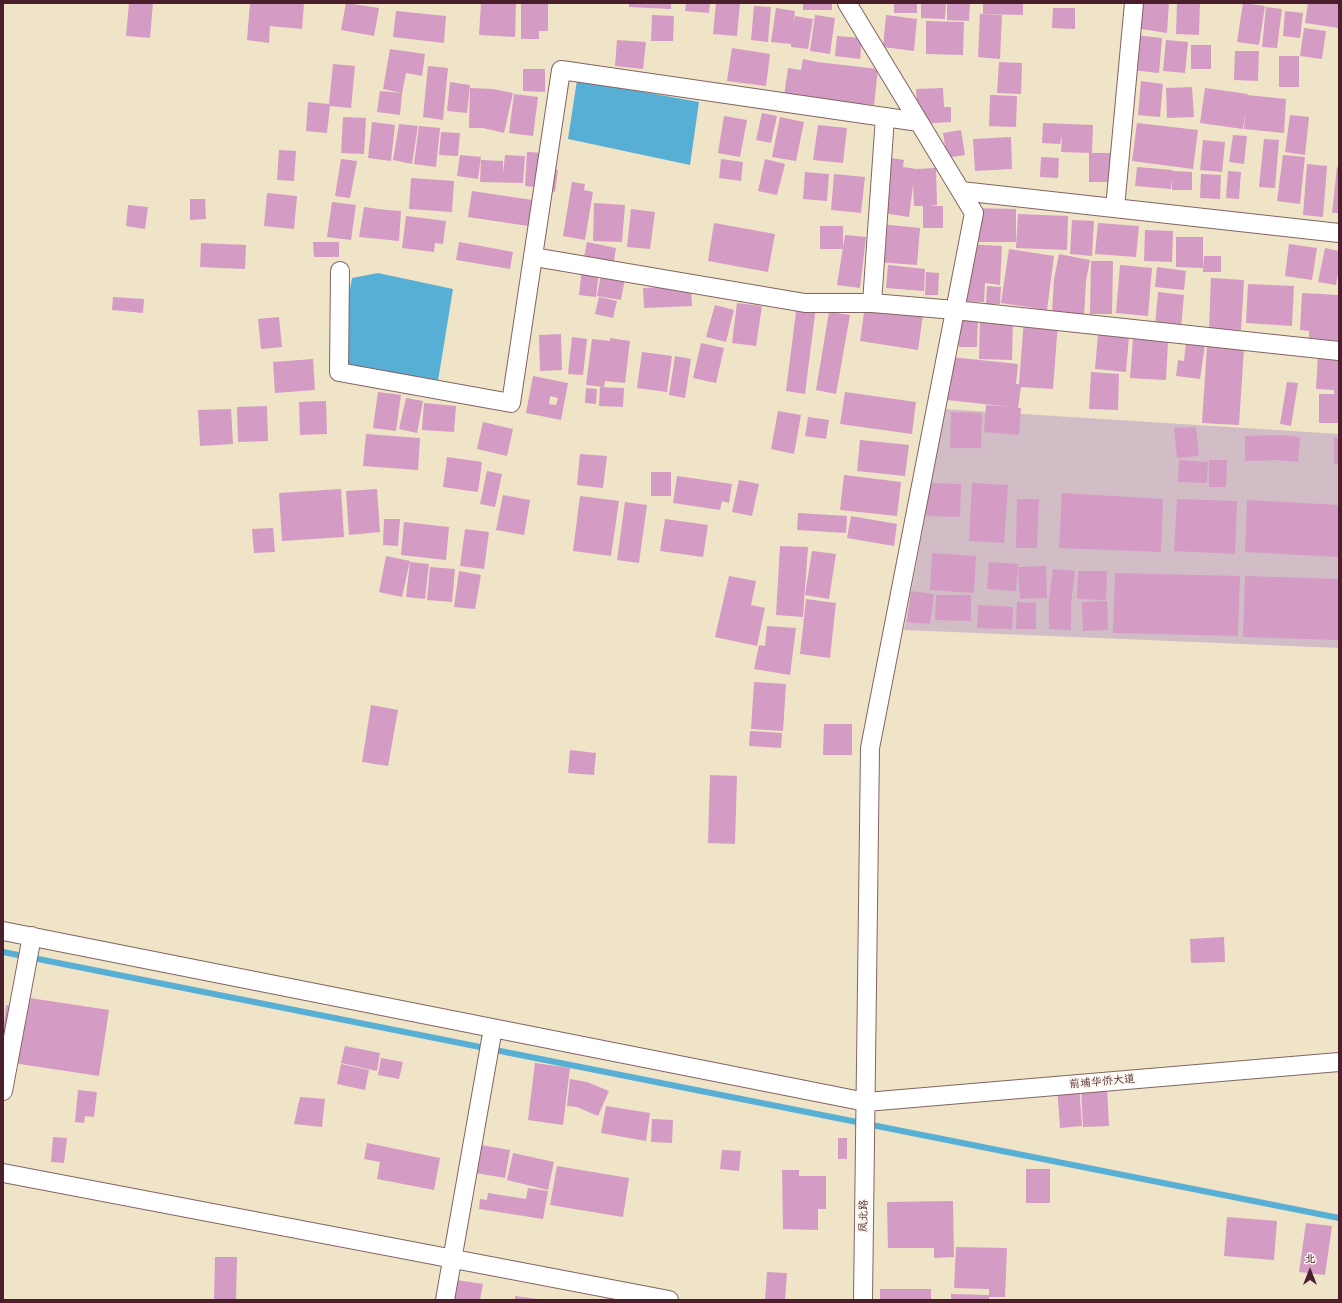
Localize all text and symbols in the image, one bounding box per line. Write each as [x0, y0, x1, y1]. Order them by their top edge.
street label: 前埔华侨大道 [1069, 1073, 1135, 1091]
street label: 凤北路 [857, 1199, 871, 1233]
north arrow [1290, 1251, 1330, 1291]
text: 北 [1305, 1252, 1316, 1265]

